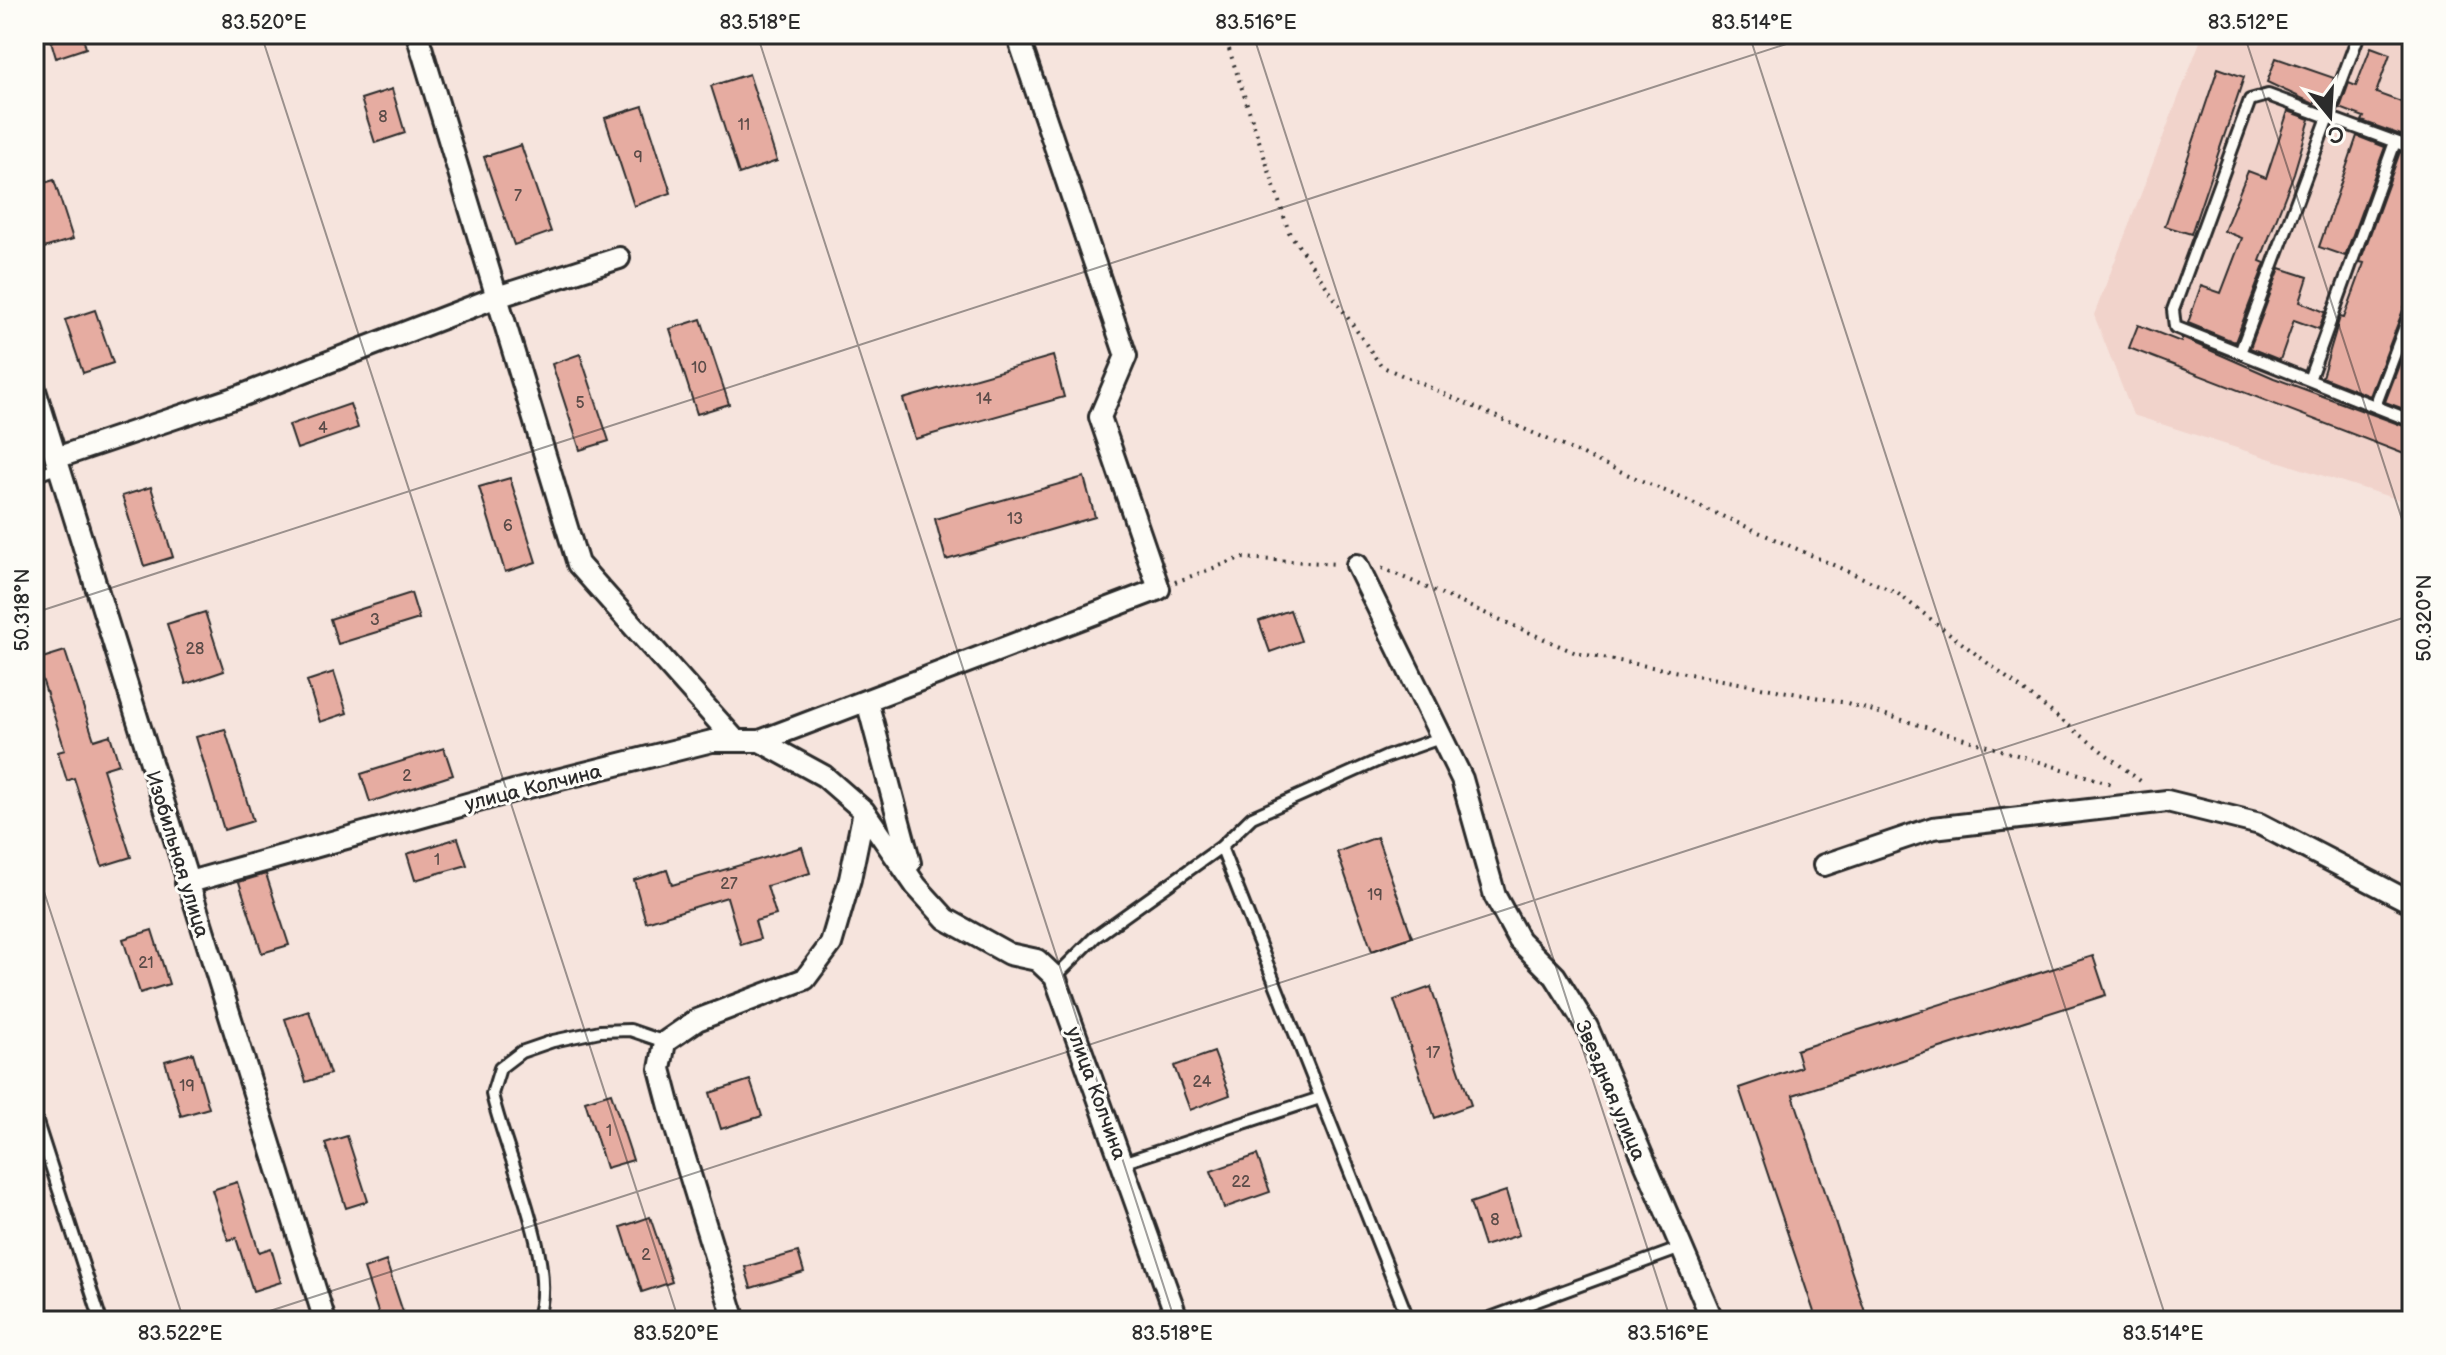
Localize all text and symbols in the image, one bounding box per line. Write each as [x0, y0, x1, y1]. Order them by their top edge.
text: 83.520°E [221, 11, 307, 35]
text: 83.518°E [719, 11, 801, 35]
text: 83.516°E [1215, 11, 1297, 35]
text: 83.514°E [1712, 11, 1792, 35]
text: 83.512°E [2208, 11, 2288, 35]
north arrow [2290, 76, 2370, 156]
house number: 8 [378, 108, 388, 127]
house number: 11 [738, 116, 750, 135]
text: С [2324, 118, 2347, 149]
house number: 9 [633, 148, 643, 167]
house number: 7 [514, 187, 522, 206]
house number: 10 [691, 359, 707, 378]
house number: 14 [976, 390, 992, 409]
house number: 5 [575, 394, 585, 413]
house number: 4 [318, 419, 328, 438]
house number: 13 [1007, 510, 1023, 529]
house number: 6 [503, 517, 513, 536]
text: 50.318°N [11, 568, 35, 652]
text: 50.320°N [2413, 574, 2437, 662]
house number: 3 [370, 611, 380, 630]
house number: 28 [186, 640, 204, 659]
street label: улица Колчина [462, 759, 604, 817]
house number: 2 [402, 767, 412, 786]
street label: Изобильная улица [140, 768, 214, 941]
house number: 1 [434, 851, 440, 870]
house number: 27 [720, 875, 738, 894]
house number: 19 [1367, 886, 1383, 905]
house number: 21 [138, 954, 154, 973]
street label: Звездная улица [1570, 1017, 1651, 1164]
street label: улица Колчина [1061, 1024, 1131, 1163]
house number: 17 [1426, 1044, 1440, 1063]
house number: 24 [1193, 1073, 1212, 1092]
house number: 19 [179, 1077, 195, 1096]
house number: 1 [606, 1122, 612, 1141]
house number: 22 [1232, 1173, 1251, 1192]
house number: 8 [1490, 1211, 1500, 1230]
house number: 2 [641, 1246, 651, 1265]
text: 83.522°E [138, 1322, 222, 1346]
text: 83.520°E [633, 1322, 719, 1346]
text: 83.518°E [1131, 1322, 1213, 1346]
text: 83.516°E [1627, 1322, 1709, 1346]
text: 83.514°E [2123, 1322, 2203, 1346]

